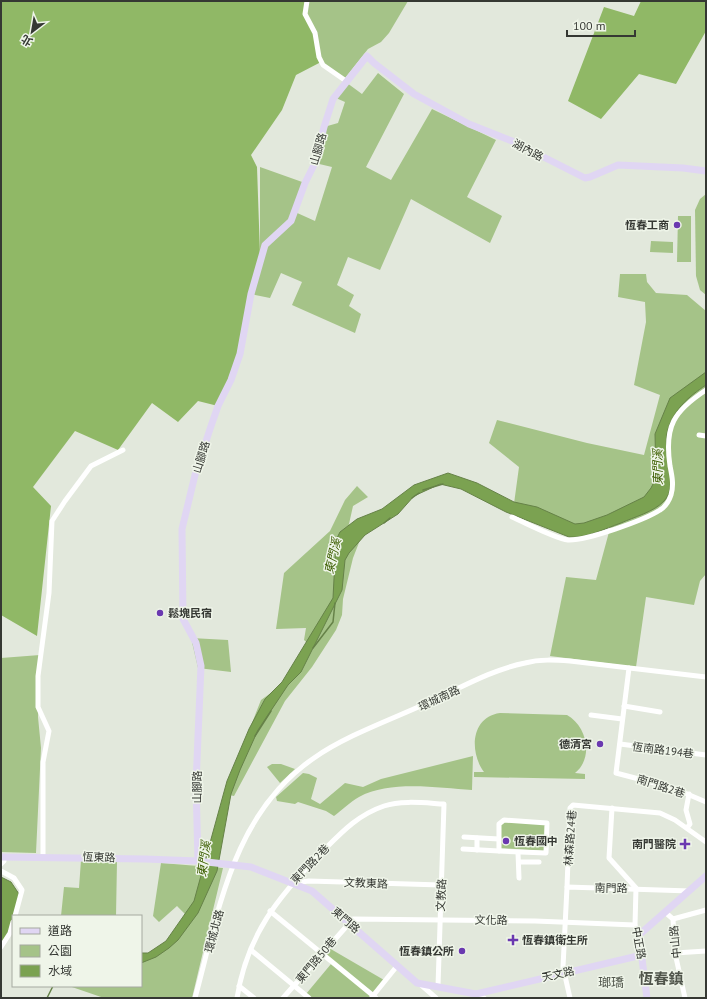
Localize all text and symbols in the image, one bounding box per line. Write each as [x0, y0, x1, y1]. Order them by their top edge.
north arrow [12, 12, 52, 52]
scale bar [567, 12, 635, 38]
text: 100 m [573, 18, 606, 33]
text: 北 [19, 32, 35, 49]
street label: 山腳路 [307, 131, 329, 167]
street label: 湖內路 [510, 136, 546, 164]
place label: 恆春工商 [625, 218, 669, 232]
marker: 恆春工商 [672, 220, 682, 230]
street label: 山腳路 [189, 439, 213, 475]
water label: 東門溪 [650, 447, 665, 485]
water label: 東門溪 [321, 535, 344, 575]
place label: 鬆塊民宿 [168, 606, 212, 620]
marker: 鬆塊民宿 [155, 608, 165, 618]
street label: 環城南路 [416, 682, 462, 714]
place label: 德清宮 [559, 737, 592, 751]
marker: 德清宮 [595, 739, 605, 749]
street label: 恆南路194巷 [631, 739, 695, 761]
street label: 山腳路 [190, 771, 204, 804]
street label: 南門路2巷 [635, 772, 687, 800]
street label: 林森路24巷 [561, 810, 579, 866]
place label: 恆春國中 [514, 834, 558, 848]
marker: 恆春國中 [501, 836, 511, 846]
place label: 南門醫院 [632, 837, 676, 851]
water label: 東門溪 [194, 838, 214, 878]
marker: 南門醫院 [679, 838, 691, 850]
street label: 東門路2巷 [288, 841, 332, 887]
street label: 恆東路 [82, 849, 116, 865]
street label: 文教東路 [344, 875, 388, 891]
street label: 文教路 [433, 878, 449, 912]
street label: 南門路 [594, 881, 628, 895]
street label: 東門路 [329, 904, 363, 936]
street label: 環城北路 [202, 908, 226, 954]
street label: 文化路 [474, 913, 508, 927]
legend [12, 915, 142, 987]
text: 道路 [48, 923, 72, 938]
street label: 中山路 [666, 925, 684, 959]
street label: 中正路 [629, 926, 649, 960]
place label: 恆春鎮衛生所 [522, 933, 588, 947]
street label: 東門路50巷 [293, 934, 339, 986]
marker: 恆春鎮衛生所 [507, 934, 519, 946]
text: 公園 [48, 943, 72, 958]
place label: 恆春鎮公所 [399, 944, 454, 958]
marker: 恆春鎮公所 [457, 946, 467, 956]
text: 水域 [48, 963, 72, 978]
street label: 天文路 [540, 963, 576, 985]
district label: 恆春鎮 [638, 969, 684, 988]
district label: 瑯𤩝 [598, 974, 624, 991]

